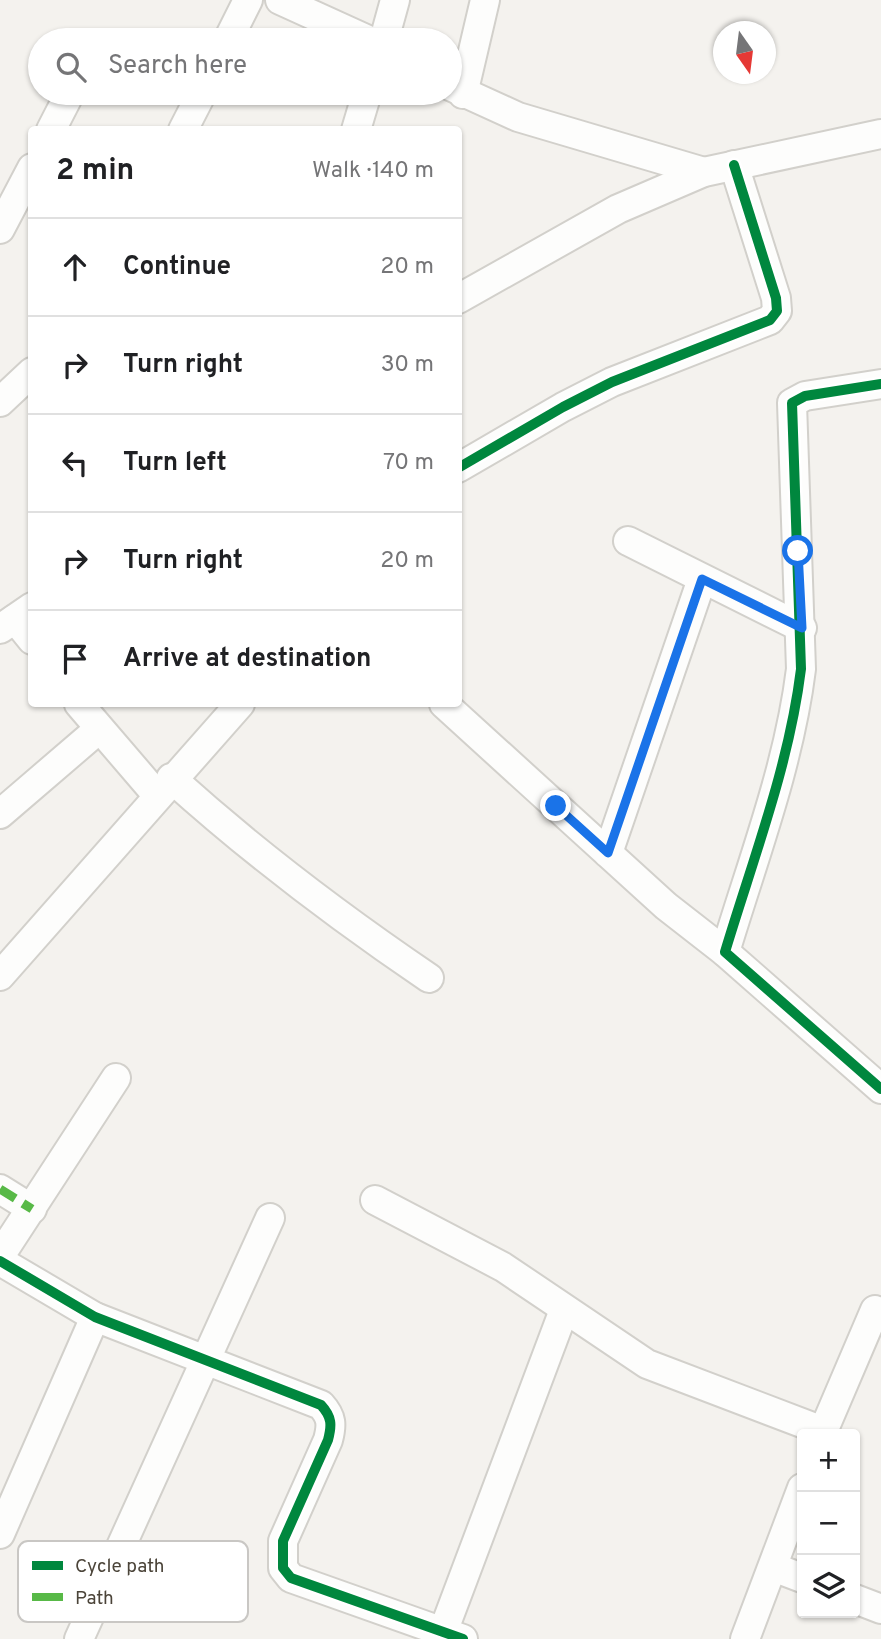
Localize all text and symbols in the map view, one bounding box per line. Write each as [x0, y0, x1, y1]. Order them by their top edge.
north arrow [713, 21, 776, 84]
search box [28, 28, 462, 105]
icon: search [52, 48, 90, 86]
text: Search here [108, 50, 247, 83]
text: 2 min [56, 153, 134, 190]
text: Walk · 140 m [312, 157, 434, 186]
icon: ahead [56, 248, 94, 286]
text: Continue [123, 251, 231, 284]
text: 20 m [380, 253, 434, 282]
icon: right [56, 346, 94, 384]
text: Turn right [123, 349, 243, 382]
text: 30 m [381, 351, 434, 380]
icon: left [56, 444, 94, 482]
text: Turn left [123, 447, 227, 480]
text: 70 m [383, 449, 434, 478]
route start [782, 535, 813, 566]
icon: right [56, 542, 94, 580]
text: Turn right [123, 545, 243, 578]
text: 20 m [380, 547, 434, 576]
icon: arrive [56, 640, 94, 678]
text: Arrive at destination [123, 643, 371, 676]
route end [540, 790, 571, 821]
map controls [797, 1429, 860, 1618]
button: + [797, 1429, 860, 1492]
button: − [797, 1492, 860, 1555]
legend [18, 1541, 248, 1622]
text: Cycle path [75, 1555, 164, 1579]
button: layers [797, 1555, 860, 1618]
text: Path [75, 1587, 114, 1611]

